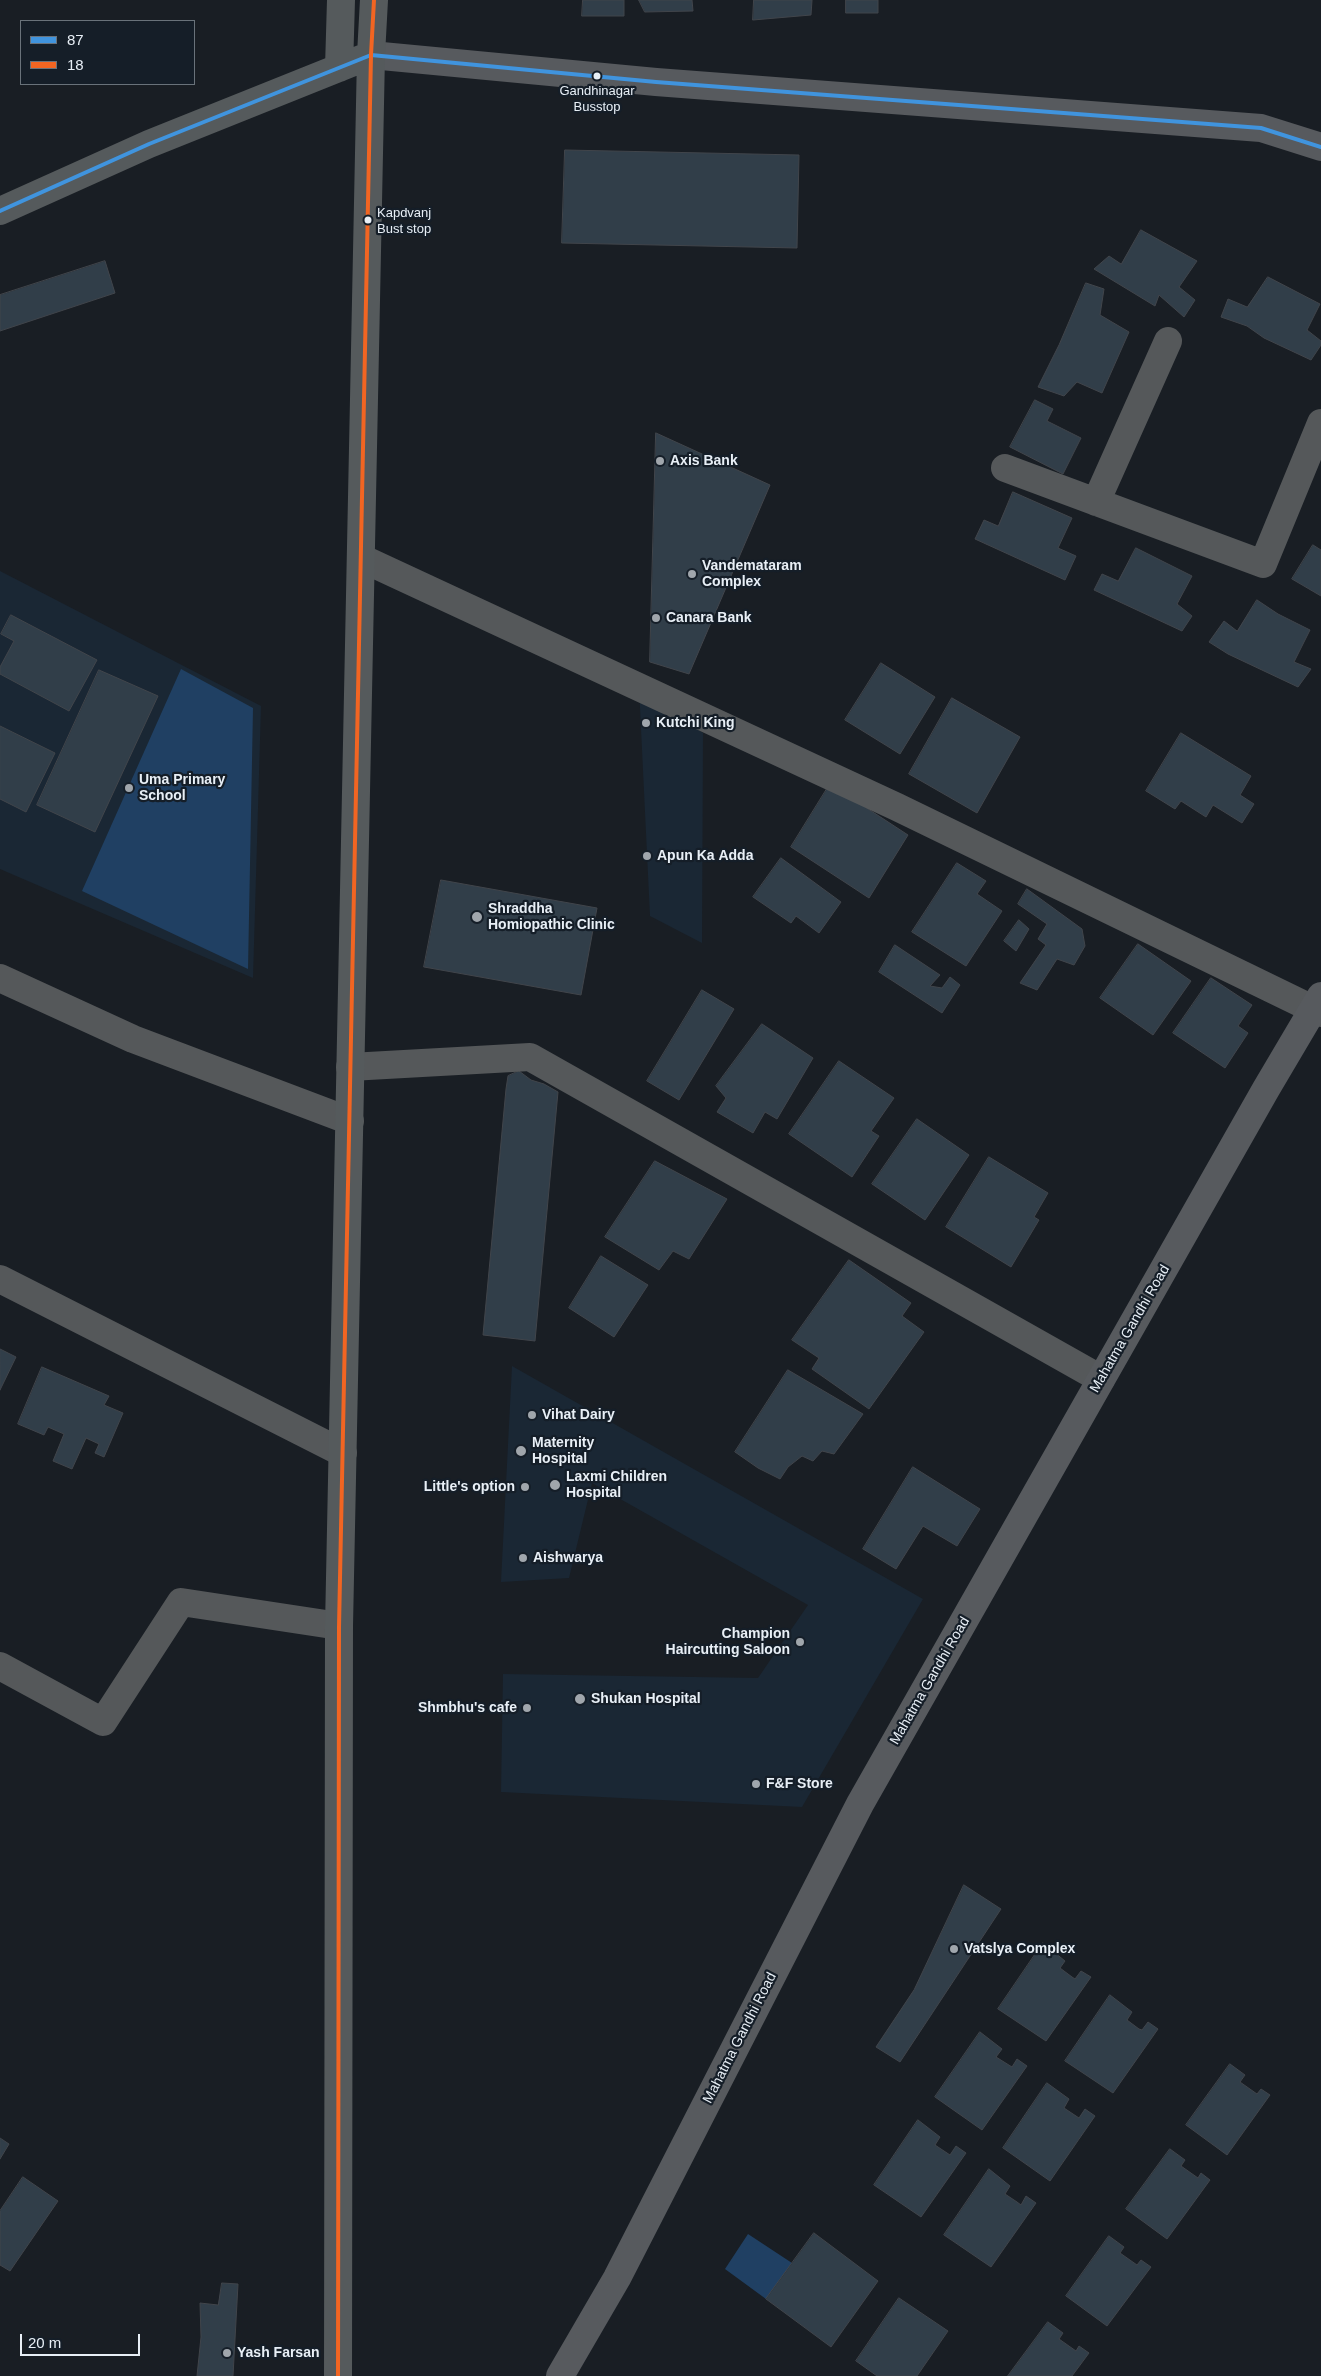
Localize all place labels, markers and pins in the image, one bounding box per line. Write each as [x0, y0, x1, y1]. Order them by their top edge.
marker: Gandhinagar Busstop [592, 71, 602, 81]
place label: Gandhinagar Busstop [559, 83, 635, 114]
place label: Kapdvanj Bust stop [377, 205, 431, 236]
marker: Kapdvanj Bust stop [363, 215, 373, 225]
place label: Axis Bank [670, 453, 738, 469]
marker: Axis Bank [654, 455, 666, 467]
place label: Vandemataram Complex [702, 558, 802, 590]
marker: Vandemataram Complex [686, 568, 698, 580]
place label: Canara Bank [666, 610, 752, 626]
marker: Canara Bank [650, 612, 662, 624]
place label: Kutchi King [656, 715, 735, 731]
marker: Kutchi King [640, 717, 652, 729]
place label: Uma Primary School [139, 772, 225, 804]
marker: Uma Primary School [123, 782, 135, 794]
place label: Apun Ka Adda [657, 848, 753, 864]
marker: Apun Ka Adda [641, 850, 653, 862]
place label: Shraddha Homiopathic Clinic [488, 901, 615, 934]
marker: Shraddha Homiopathic Clinic [470, 910, 484, 924]
place label: Vihat Dairy [542, 1407, 615, 1423]
marker: Vihat Dairy [526, 1409, 538, 1421]
place label: Maternity Hospital [532, 1435, 594, 1468]
marker: Maternity Hospital [514, 1444, 528, 1458]
place label: Laxmi Children Hospital [566, 1469, 667, 1501]
marker: Laxmi Children Hospital [548, 1478, 562, 1492]
place label: Little's option [424, 1479, 515, 1495]
marker: Little's option [519, 1481, 531, 1493]
place label: Aishwarya [533, 1550, 603, 1566]
marker: Aishwarya [517, 1552, 529, 1564]
place label: Champion Haircutting Saloon [666, 1626, 790, 1658]
marker: Champion Haircutting Saloon [794, 1636, 806, 1648]
place label: Shukan Hospital [591, 1691, 701, 1707]
marker: Shukan Hospital [573, 1692, 587, 1706]
place label: Shmbhu's cafe [418, 1700, 517, 1716]
marker: Shmbhu's cafe [521, 1702, 533, 1714]
place label: F&F Store [766, 1776, 833, 1792]
marker: F&F Store [750, 1778, 762, 1790]
place label: Vatslya Complex [964, 1941, 1075, 1957]
marker: Vatslya Complex [948, 1943, 960, 1955]
place label: Yash Farsan [237, 2345, 319, 2361]
marker: Yash Farsan [221, 2347, 233, 2359]

